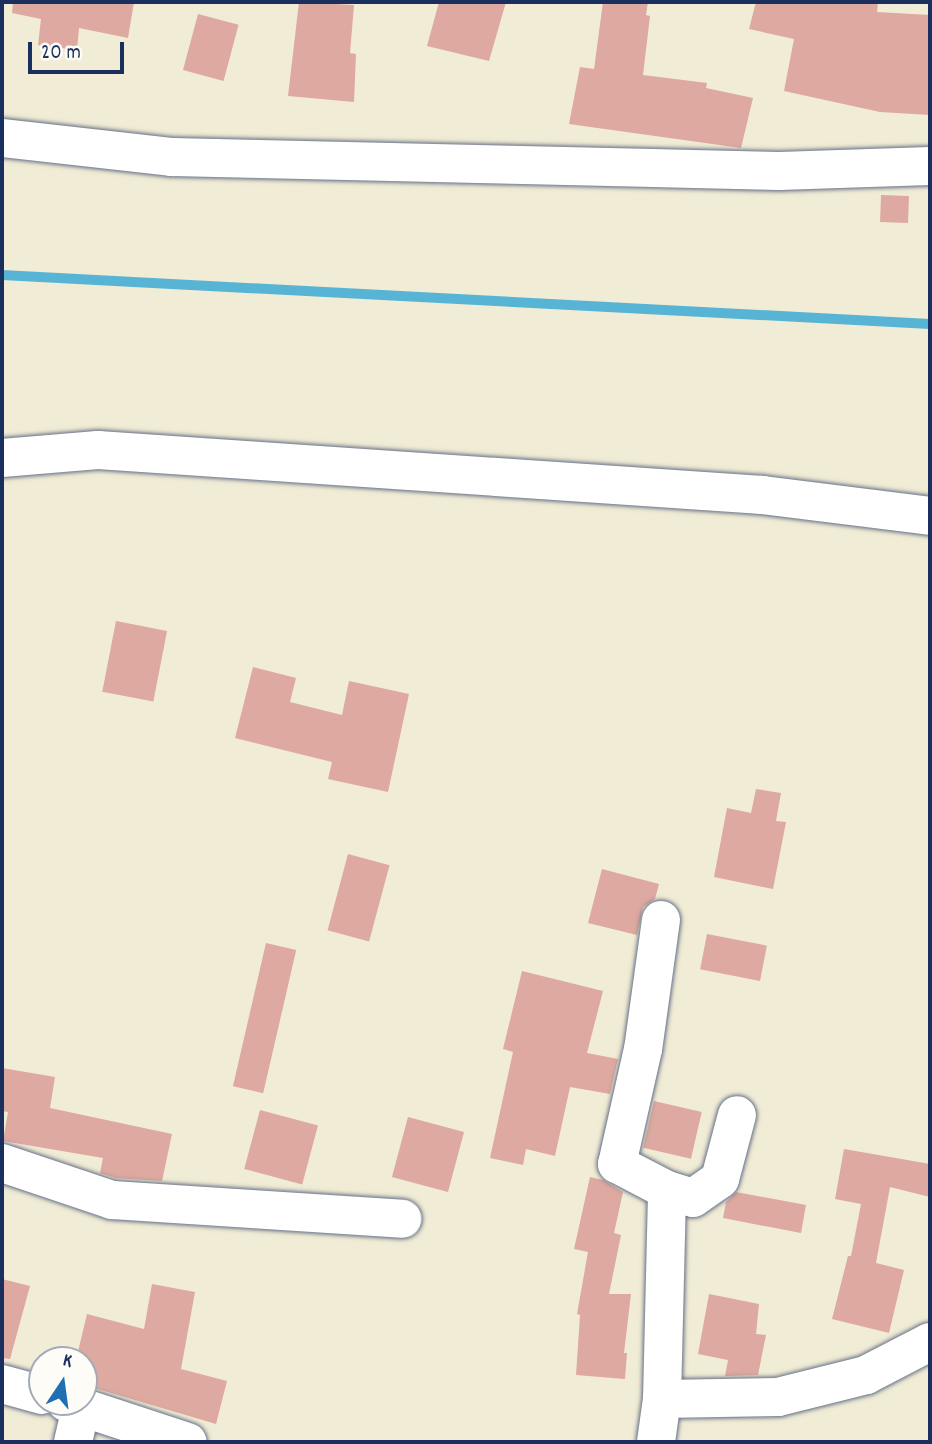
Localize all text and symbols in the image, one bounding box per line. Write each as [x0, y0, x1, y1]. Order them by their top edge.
scale bar [32, 28, 128, 72]
text: 20 m [41, 39, 81, 69]
north arrow [28, 1346, 98, 1416]
text: K [60, 1348, 75, 1376]

